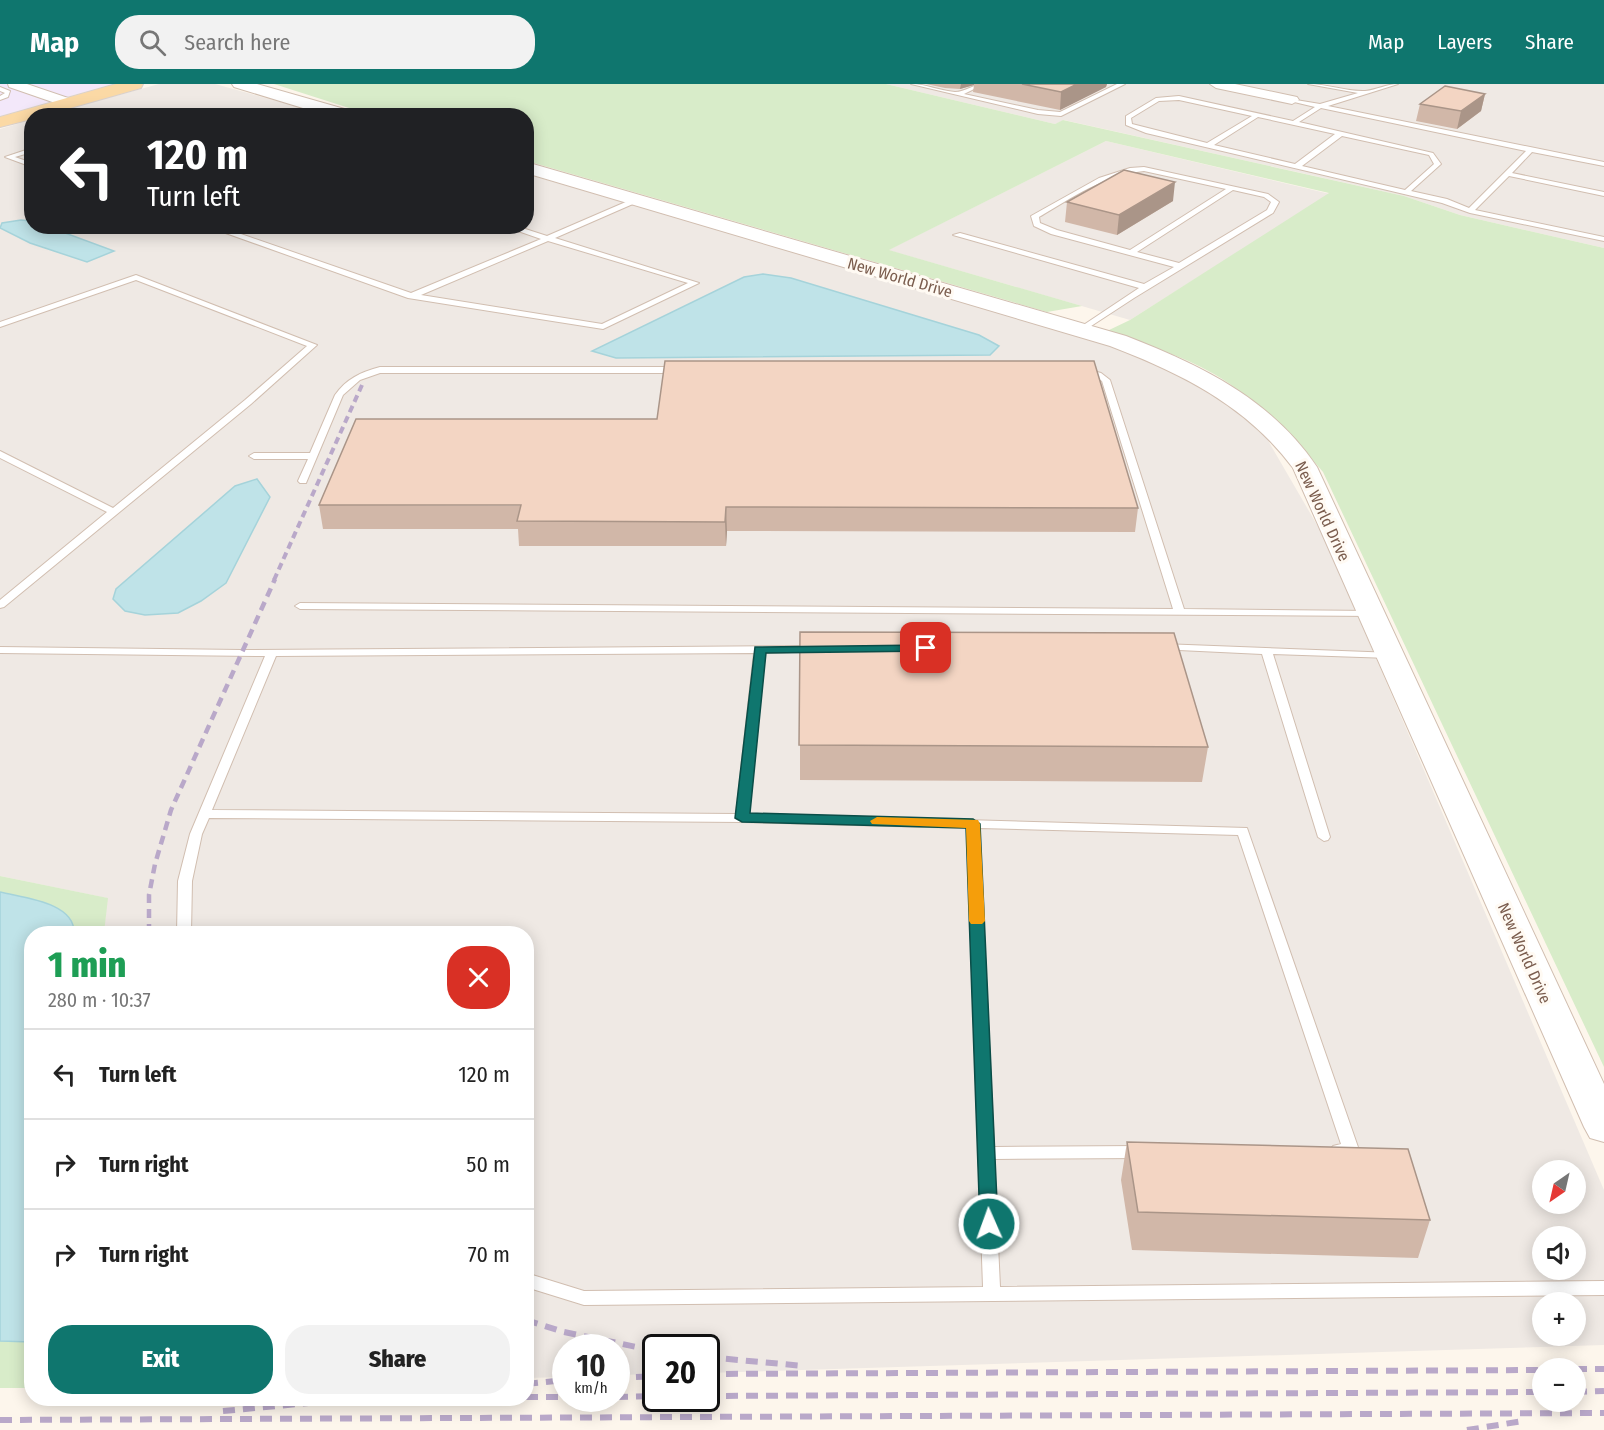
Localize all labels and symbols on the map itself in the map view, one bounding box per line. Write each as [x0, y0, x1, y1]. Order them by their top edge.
street label: New World Drive [845, 253, 954, 302]
street label: New World Drive [1291, 458, 1354, 564]
pin [900, 622, 951, 673]
street label: New World Drive [1494, 900, 1555, 1006]
north arrow [1532, 1160, 1586, 1214]
position arrow [957, 1192, 1021, 1256]
speed limit sign: 20 [642, 1334, 720, 1412]

